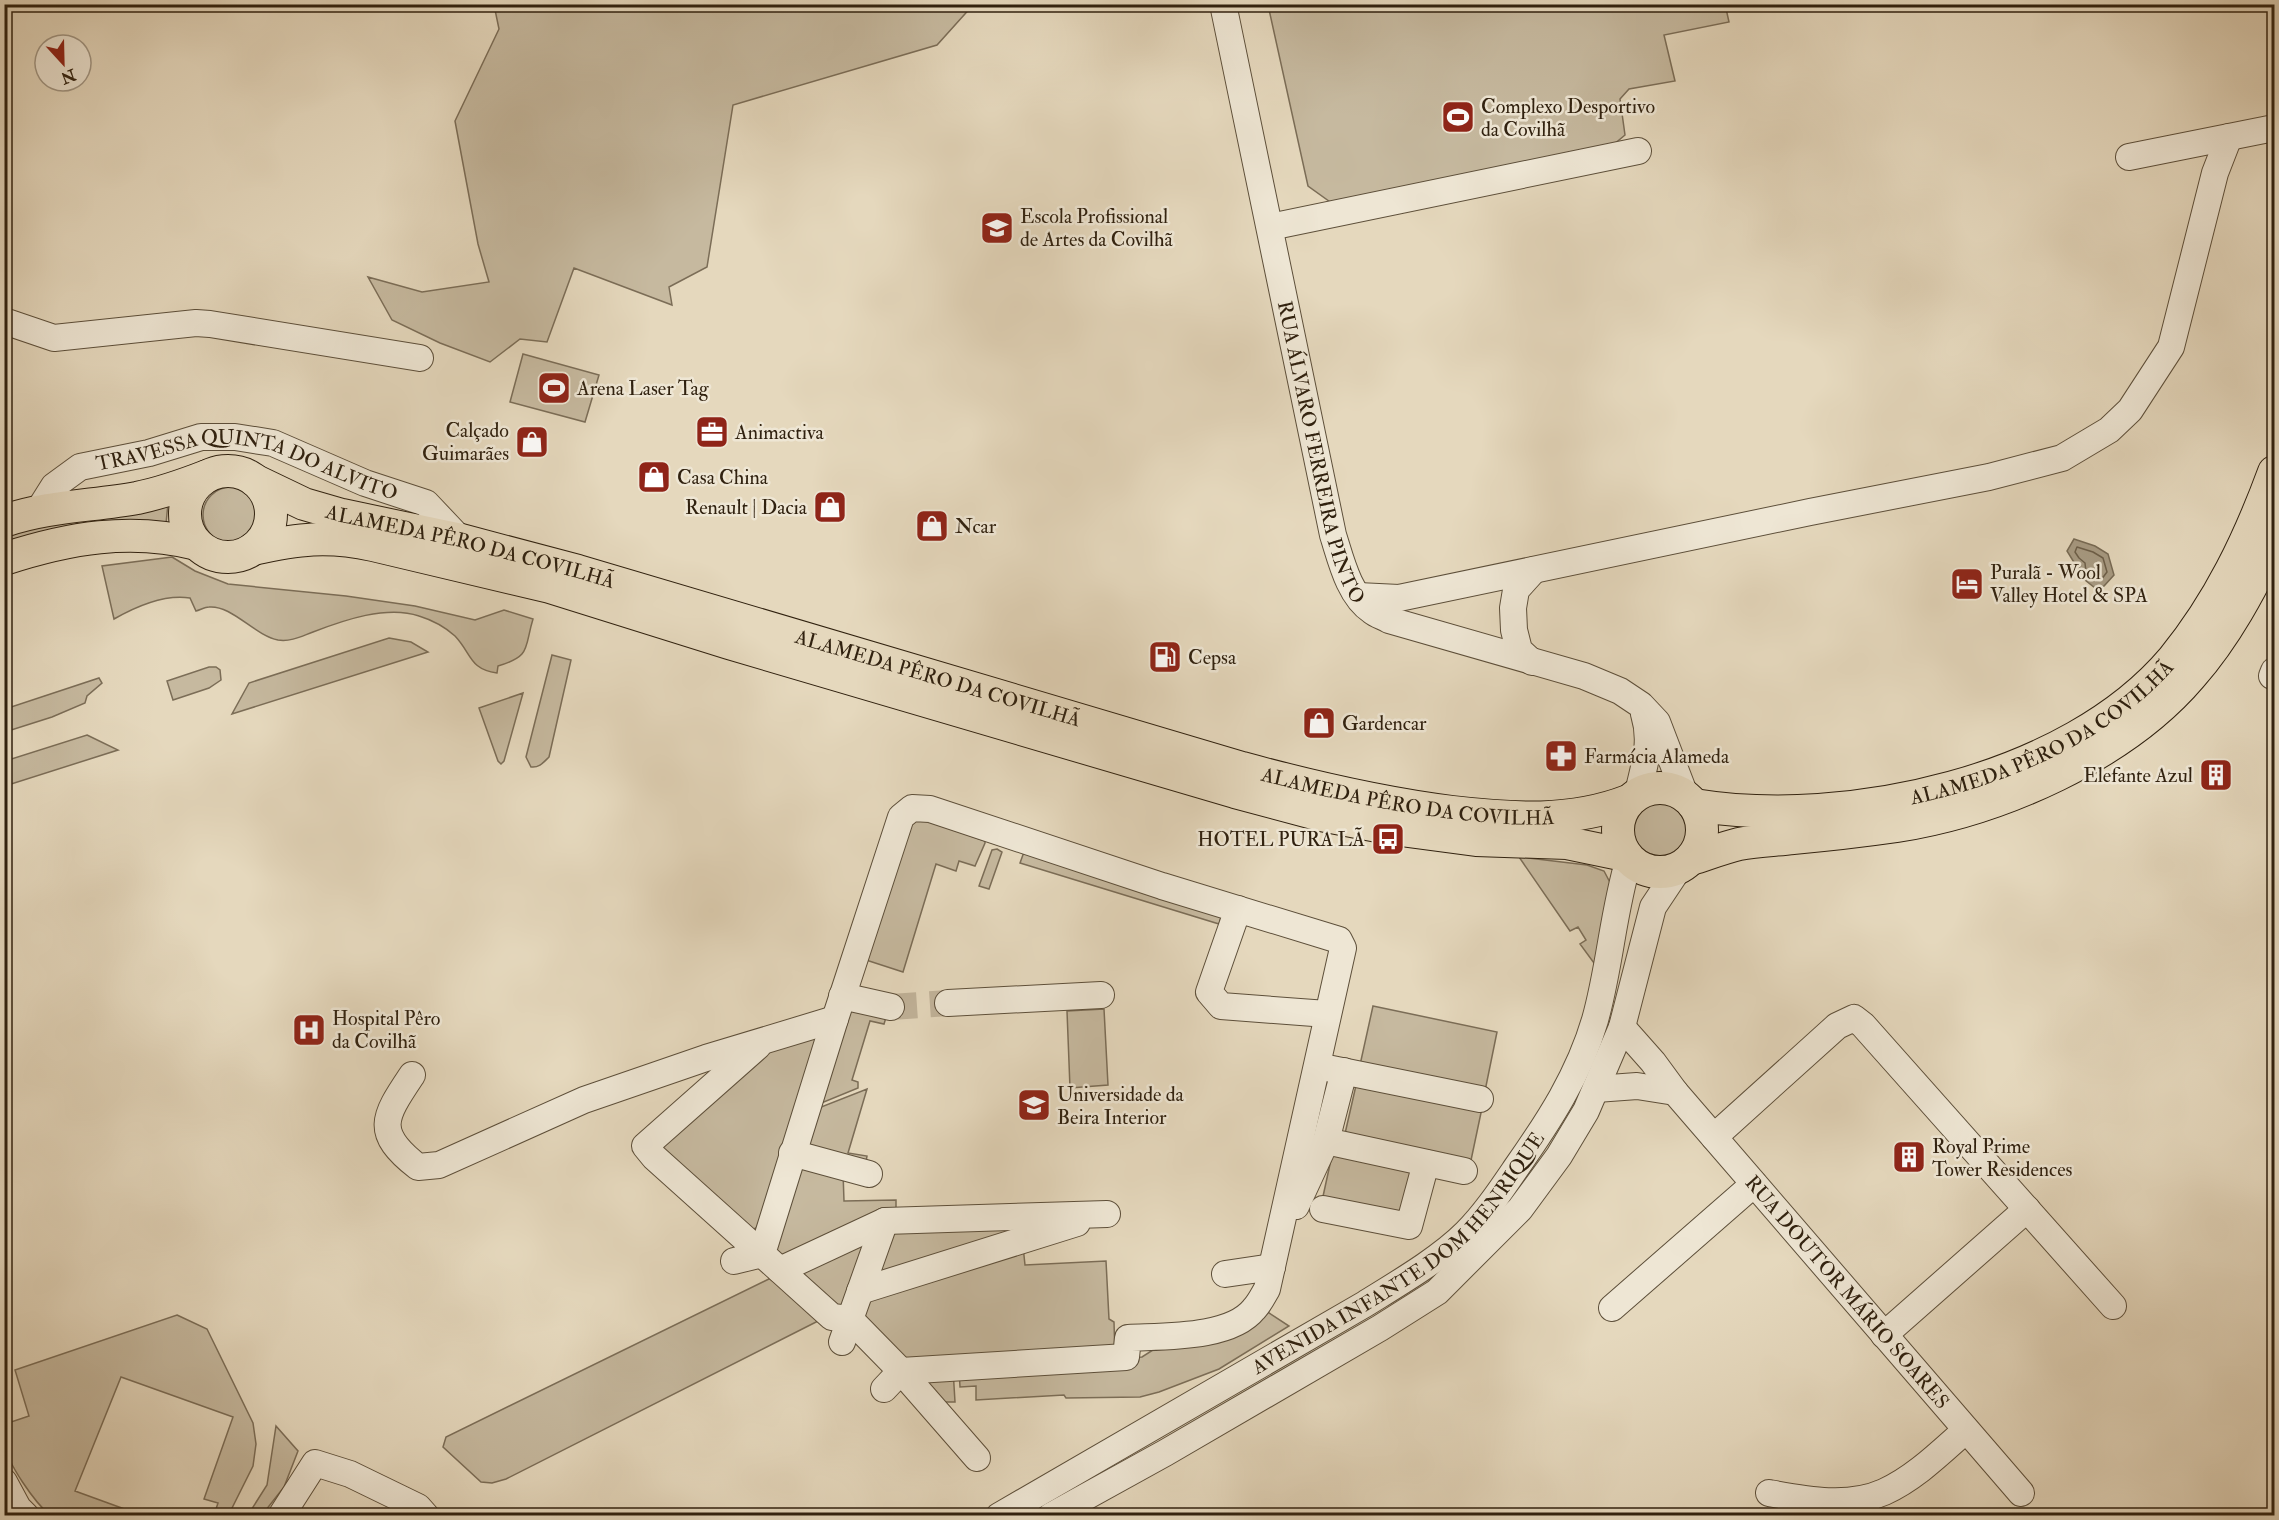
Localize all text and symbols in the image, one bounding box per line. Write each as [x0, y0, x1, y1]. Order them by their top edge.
north arrow [33, 33, 93, 93]
text: N [57, 64, 80, 88]
place label: Complexo Desportivo da Covilhã [1481, 94, 1655, 142]
sports icon: Complexo Desportivo da Covilhã [1440, 99, 1476, 135]
place label: Escola Profissional de Artes da Covilhã [1020, 204, 1173, 252]
school or university icon: Escola Profissional de Artes da Covilhã [979, 210, 1015, 246]
street label: RUA ÁLVARO FERREIRA PINTO [1272, 299, 1371, 608]
sports icon: Arena Laser Tag [536, 370, 572, 406]
place label: Arena Laser Tag [576, 376, 710, 401]
office icon: Animactiva [694, 414, 730, 450]
place label: Calçado Guimarães [422, 418, 509, 466]
place label: Animactiva [734, 420, 824, 445]
shop icon: Calçado Guimarães [514, 424, 550, 460]
street label: TRAVESSA QUINTA DO ALVITO [94, 425, 401, 505]
shop icon: Casa China [636, 459, 672, 495]
place label: Casa China [677, 465, 769, 490]
shop icon: Renault | Dacia [812, 489, 848, 525]
place label: Renault | Dacia [685, 495, 808, 520]
street label: ALAMEDA PÊRO DA COVILHÃ [322, 498, 618, 594]
shop icon: Ncar [914, 508, 950, 544]
place label: Ncar [955, 514, 997, 539]
place label: Puralã - Wool Valley Hotel & SPA [1990, 560, 2148, 608]
hotel icon: Puralã - Wool Valley Hotel & SPA [1949, 566, 1985, 602]
street label: ALAMEDA PÊRO DA COVILHÃ [791, 623, 1084, 732]
fuel station icon: Cepsa [1147, 639, 1183, 675]
place label: Cepsa [1188, 645, 1237, 671]
street label: ALAMEDA PÊRO DA COVILHÃ [1907, 654, 2179, 810]
shop icon: Gardencar [1301, 705, 1337, 741]
place label: Gardencar [1342, 711, 1427, 736]
pharmacy icon: Farmácia Alameda [1543, 738, 1579, 774]
place label: Farmácia Alameda [1584, 744, 1730, 769]
building icon: Elefante Azul [2198, 757, 2234, 793]
street label: ALAMEDA PÊRO DA COVILHÃ [1258, 761, 1555, 830]
place label: Elefante Azul [2083, 763, 2193, 788]
bus stop icon: HOTEL PURA LÃ [1370, 821, 1406, 857]
place label: HOTEL PURA LÃ [1197, 826, 1365, 852]
place label: Hospital Pêro da Covilhã [332, 1006, 440, 1054]
hospital icon: Hospital Pêro da Covilhã [291, 1012, 327, 1048]
place label: Universidade da Beira Interior [1057, 1082, 1184, 1130]
school or university icon: Universidade da Beira Interior [1016, 1087, 1052, 1123]
street label: AVENIDA INFANTE DOM HENRIQUE [1246, 1127, 1550, 1380]
place label: Royal Prime Tower Residences [1932, 1134, 2072, 1182]
building icon: Royal Prime Tower Residences [1891, 1139, 1927, 1175]
street label: RUA DOUTOR MÁRIO SOARES [1740, 1170, 1955, 1414]

